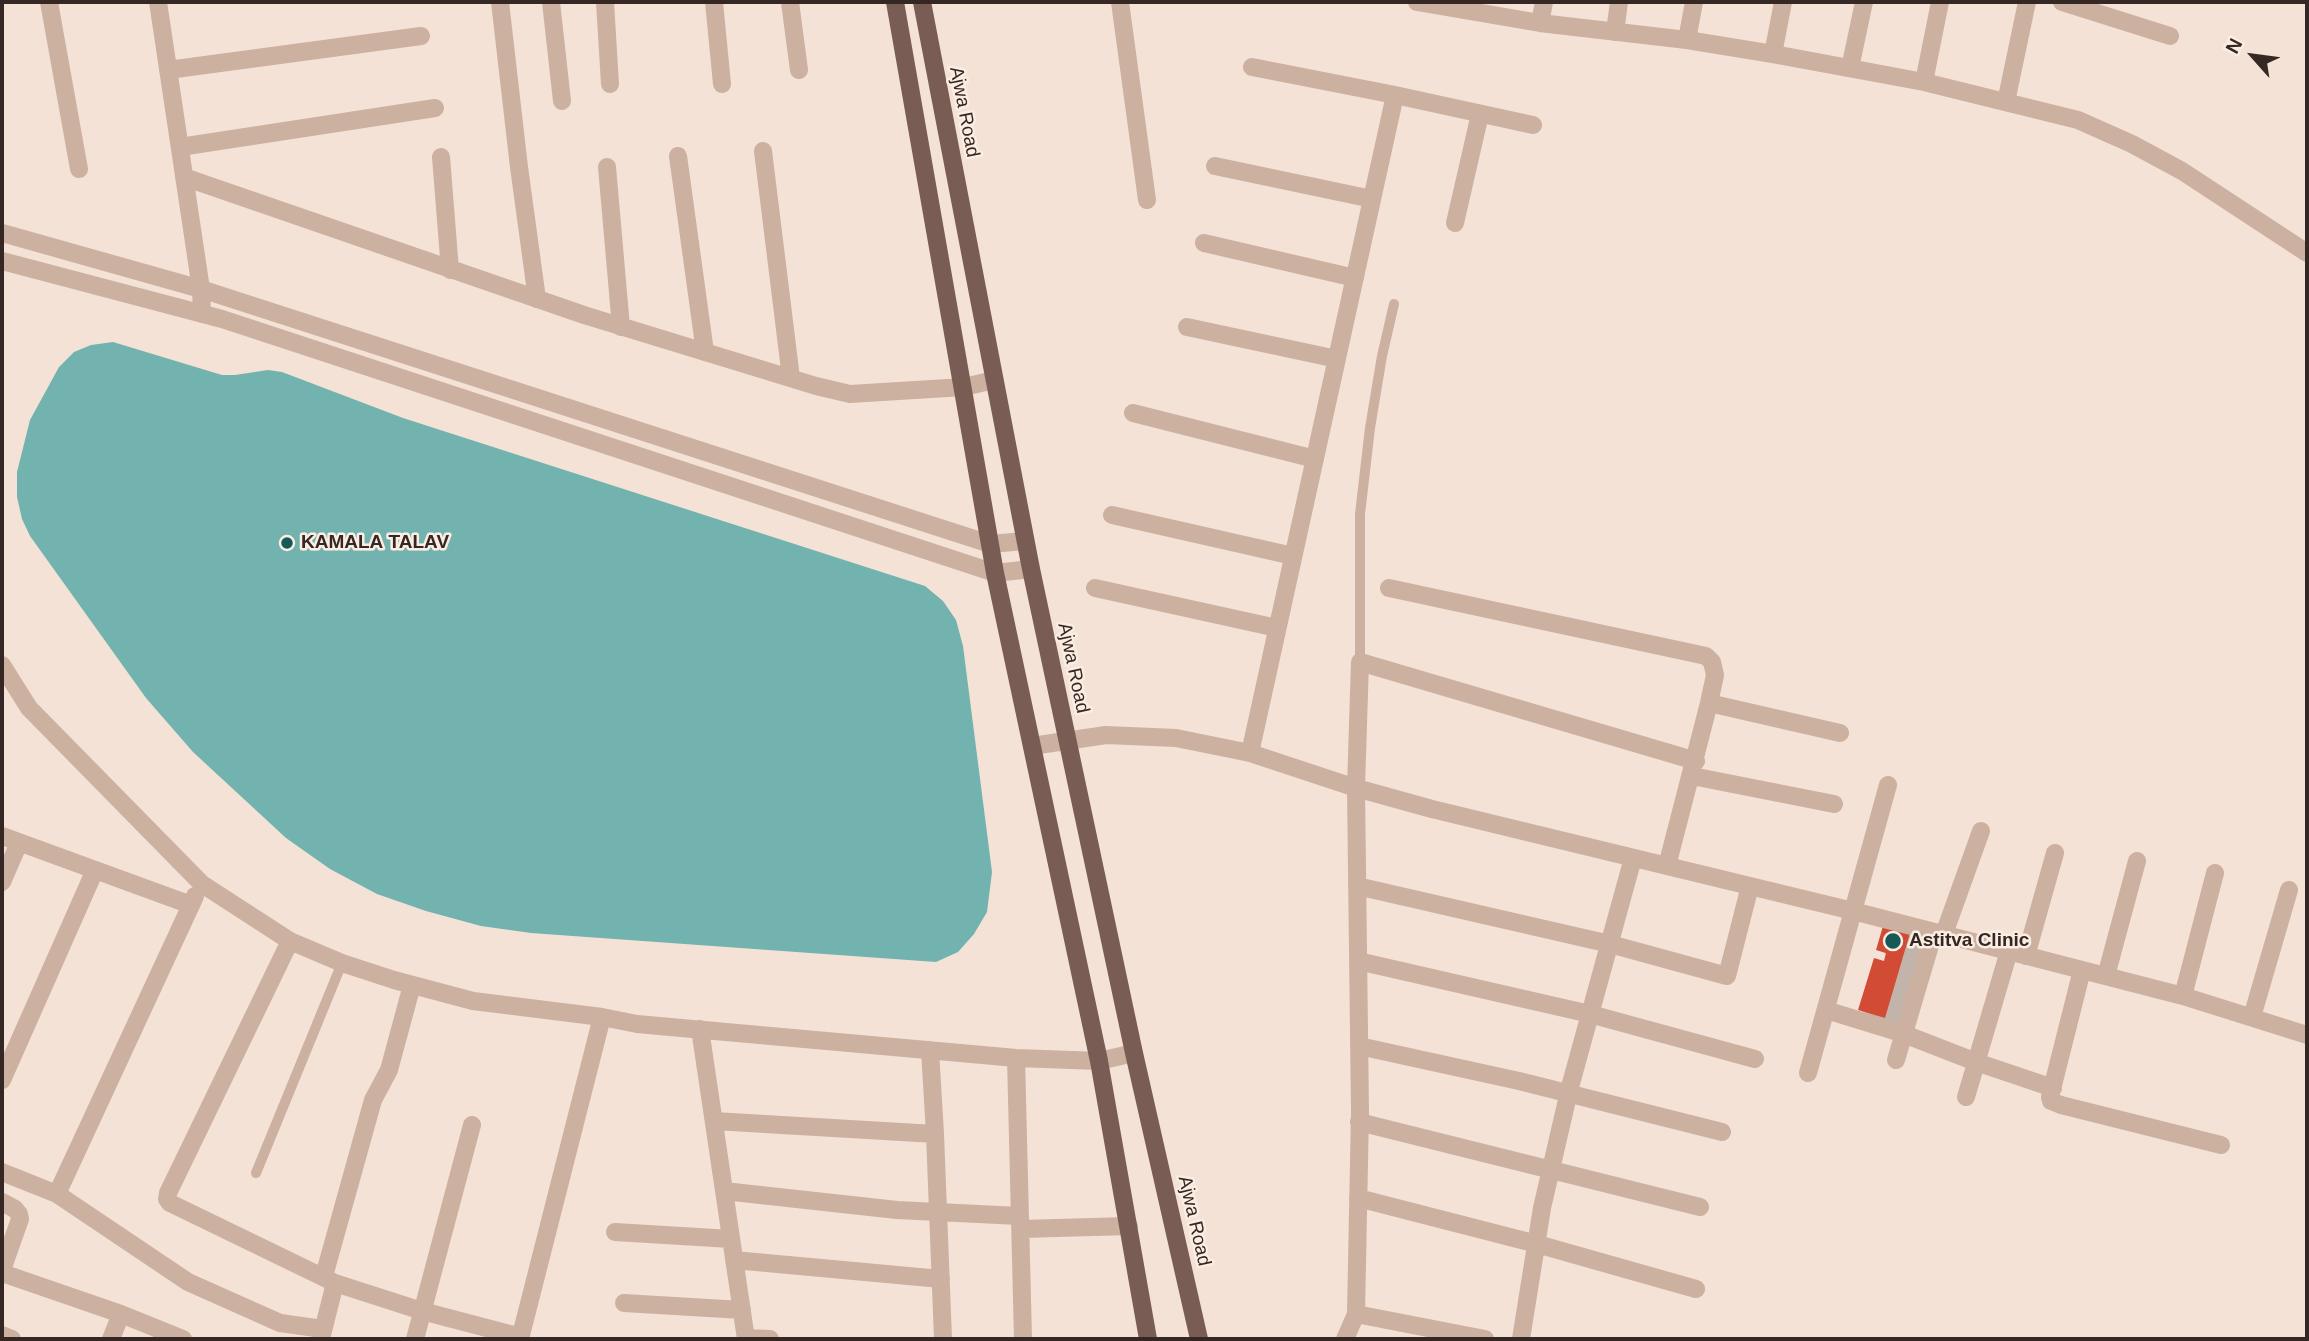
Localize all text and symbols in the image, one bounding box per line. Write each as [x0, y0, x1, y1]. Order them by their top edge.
north arrow [2218, 21, 2288, 91]
text: N [2222, 35, 2247, 57]
street label: Ajwa Road [944, 65, 984, 159]
place label: KAMALA TALAV [301, 532, 449, 554]
marker: KAMALA TALAV [279, 535, 295, 551]
street label: Ajwa Road [1052, 621, 1094, 715]
place label: Astitva Clinic [1909, 930, 2029, 952]
marker: Astitva Clinic [1883, 931, 1903, 951]
street label: Ajwa Road [1173, 1174, 1215, 1268]

